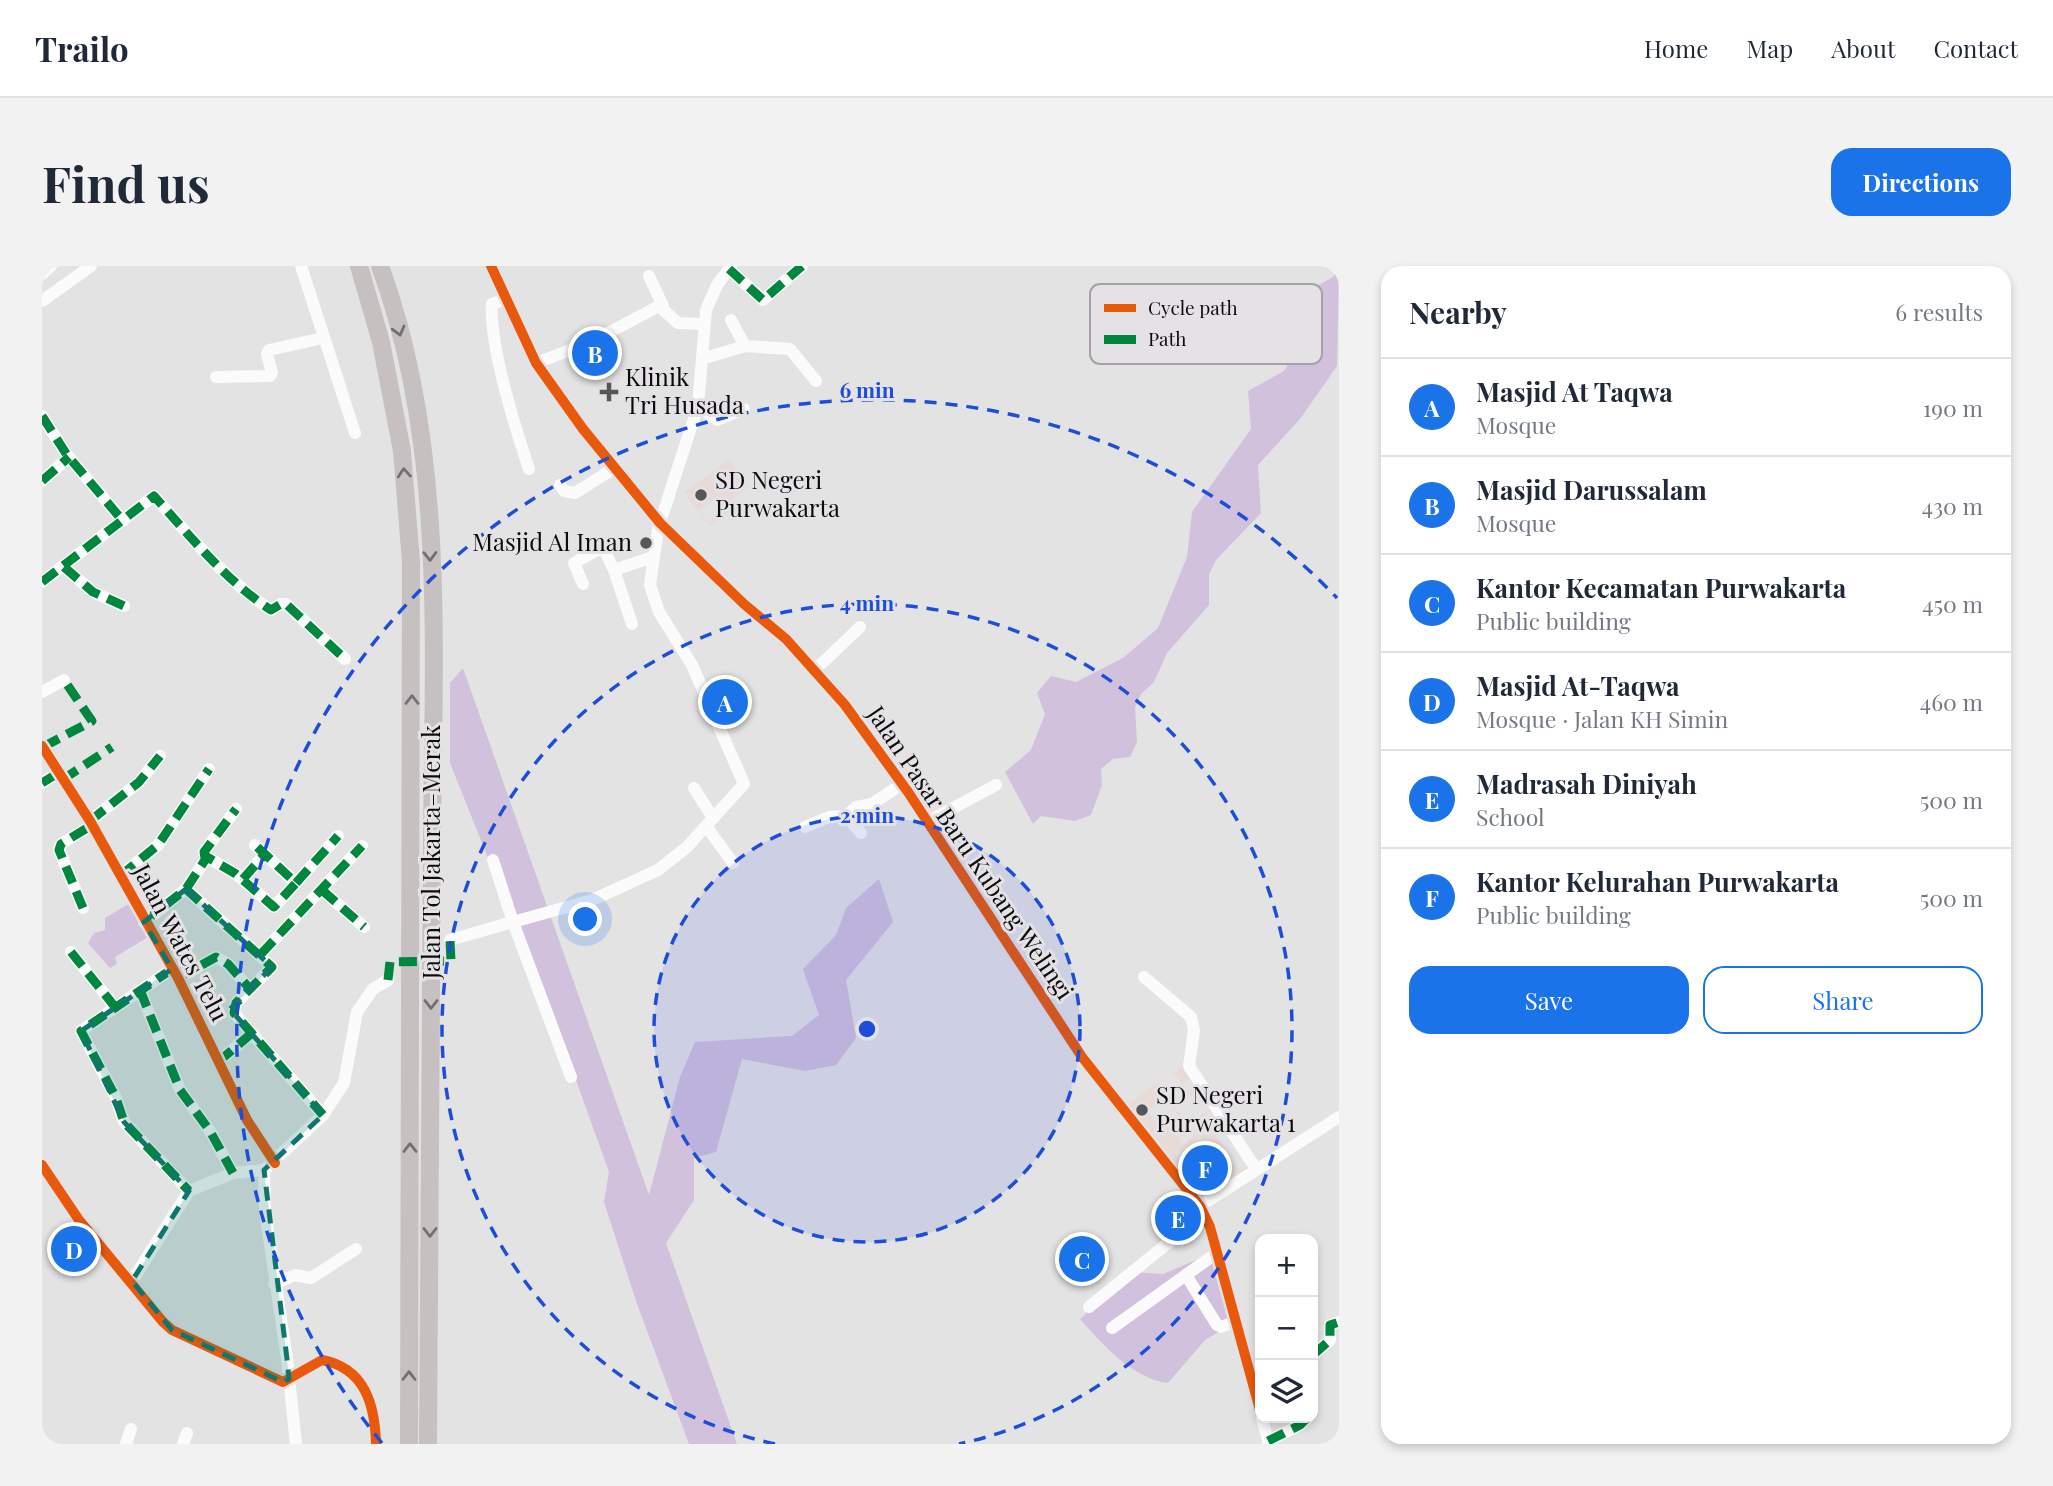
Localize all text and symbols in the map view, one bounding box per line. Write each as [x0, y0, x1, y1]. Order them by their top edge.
text: Trailo [35, 26, 129, 70]
text: Home [1644, 32, 1708, 64]
text: Map [1746, 32, 1793, 64]
text: About [1831, 32, 1895, 64]
text: Contact [1933, 32, 2018, 64]
button: Directions [1831, 148, 2011, 216]
text: Find us [42, 150, 210, 215]
legend [1090, 284, 1322, 364]
text: Nearby [1409, 292, 1507, 332]
text: Cycle path [1148, 294, 1238, 320]
text: 6 results [1895, 296, 1983, 327]
one-way arrow [391, 325, 405, 337]
text: Path [1148, 325, 1186, 351]
pin: B [572, 327, 618, 379]
place label: Klinik Tri Husada [625, 360, 744, 420]
text: Masjid At Taqwa [1476, 374, 1673, 409]
text: 6 min [839, 375, 895, 403]
marker: Klinik Tri Husada [599, 382, 619, 402]
text: A [1424, 392, 1440, 423]
text: 190 m [1923, 392, 1983, 423]
text: Mosque [1476, 409, 1556, 440]
place label: SD Negeri Purwakarta [715, 463, 840, 523]
one-way arrow [397, 467, 412, 478]
text: Masjid Darussalam [1476, 472, 1707, 507]
marker: SD Negeri Purwakarta [693, 487, 709, 503]
text: B [1424, 490, 1440, 521]
text: 430 m [1922, 490, 1983, 521]
text: Mosque [1476, 507, 1556, 538]
place label: Masjid Al Iman [472, 525, 632, 557]
marker: Masjid Al Iman [638, 535, 654, 551]
one-way arrow [422, 551, 438, 562]
text: Kantor Kecamatan Purwakarta [1476, 570, 1846, 605]
text: 4 min [840, 588, 894, 616]
text: C [1424, 588, 1440, 619]
text: 450 m [1922, 588, 1983, 619]
text: Public building [1476, 605, 1631, 636]
text: Masjid At-Taqwa [1476, 668, 1680, 703]
pin: A [702, 676, 748, 728]
text: D [1423, 686, 1441, 717]
text: 460 m [1920, 686, 1983, 717]
one-way arrow [404, 695, 419, 706]
street label: Jalan Pasar Baru Kubang Welingi [861, 698, 1082, 1005]
text: Mosque · Jalan KH Simin [1476, 703, 1728, 734]
street label: Jalan Tol Jakarta–Merak [414, 724, 446, 980]
text: Madrasah Diniyah [1476, 766, 1697, 801]
text: E [1425, 784, 1439, 815]
text: 500 m [1920, 784, 1983, 815]
text: 2 min [840, 800, 894, 828]
text: School [1476, 801, 1545, 832]
street label: Jalan Wates Telu [126, 857, 237, 1026]
text: Kantor Kelurahan Purwakarta [1476, 864, 1839, 899]
text: F [1425, 882, 1439, 913]
text: 500 m [1920, 882, 1983, 913]
text: Public building [1476, 899, 1631, 930]
your location [568, 902, 602, 936]
button: Save [1409, 966, 1689, 1034]
button: Share [1703, 966, 1983, 1034]
one-way arrow [423, 999, 439, 1010]
centre of rings [855, 1017, 879, 1041]
place label: SD Negeri Purwakarta 1 [1156, 1078, 1296, 1138]
marker: SD Negeri Purwakarta 1 [1134, 1102, 1150, 1118]
pin: F [1182, 1142, 1228, 1194]
one-way arrow [402, 1143, 418, 1153]
pin: E [1155, 1192, 1201, 1244]
pin: D [51, 1223, 97, 1275]
one-way arrow [422, 1227, 438, 1237]
pin: C [1059, 1233, 1105, 1285]
map controls [1255, 1234, 1318, 1423]
button: + [1255, 1234, 1318, 1297]
button: − [1255, 1297, 1318, 1360]
button: layers [1255, 1360, 1318, 1423]
one-way arrow [401, 1370, 417, 1381]

